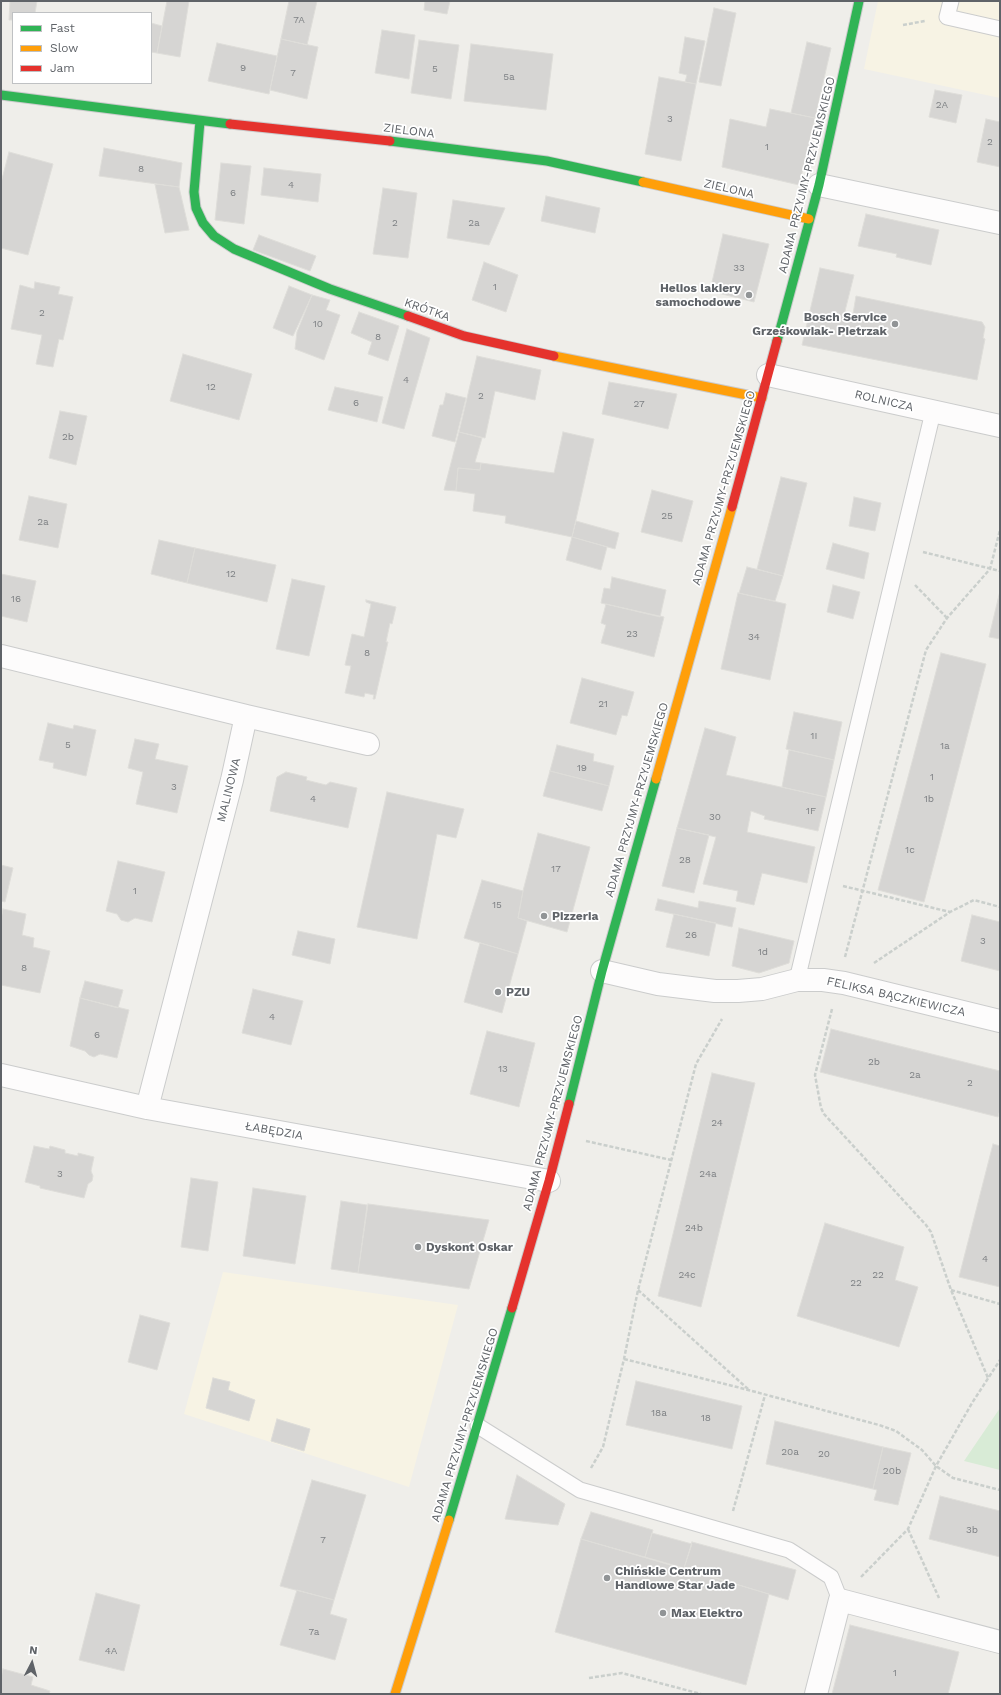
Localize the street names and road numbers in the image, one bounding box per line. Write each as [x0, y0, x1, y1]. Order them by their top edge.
street label: ADAMA PRZYJMY-PRZYJEMSKIEGO [776, 75, 838, 275]
street label: ZIELONA [383, 121, 435, 141]
street label: ZIELONA [702, 176, 756, 202]
street label: KRÓTKA [402, 295, 452, 325]
street label: ROLNICZA [853, 387, 915, 415]
street label: ADAMA PRZYJMY-PRZYJEMSKIEGO [689, 389, 759, 587]
street label: ADAMA PRZYJMY-PRZYJEMSKIEGO [602, 701, 672, 899]
street label: MALINOWA [214, 756, 244, 824]
street label: FELIKSA BĄCZKIEWICZA [825, 974, 967, 1020]
street label: ADAMA PRZYJMY-PRZYJEMSKIEGO [520, 1014, 586, 1212]
street label: ŁABĘDZIA [244, 1119, 304, 1143]
street label: ADAMA PRZYJMY-PRZYJEMSKIEGO [429, 1326, 501, 1524]

